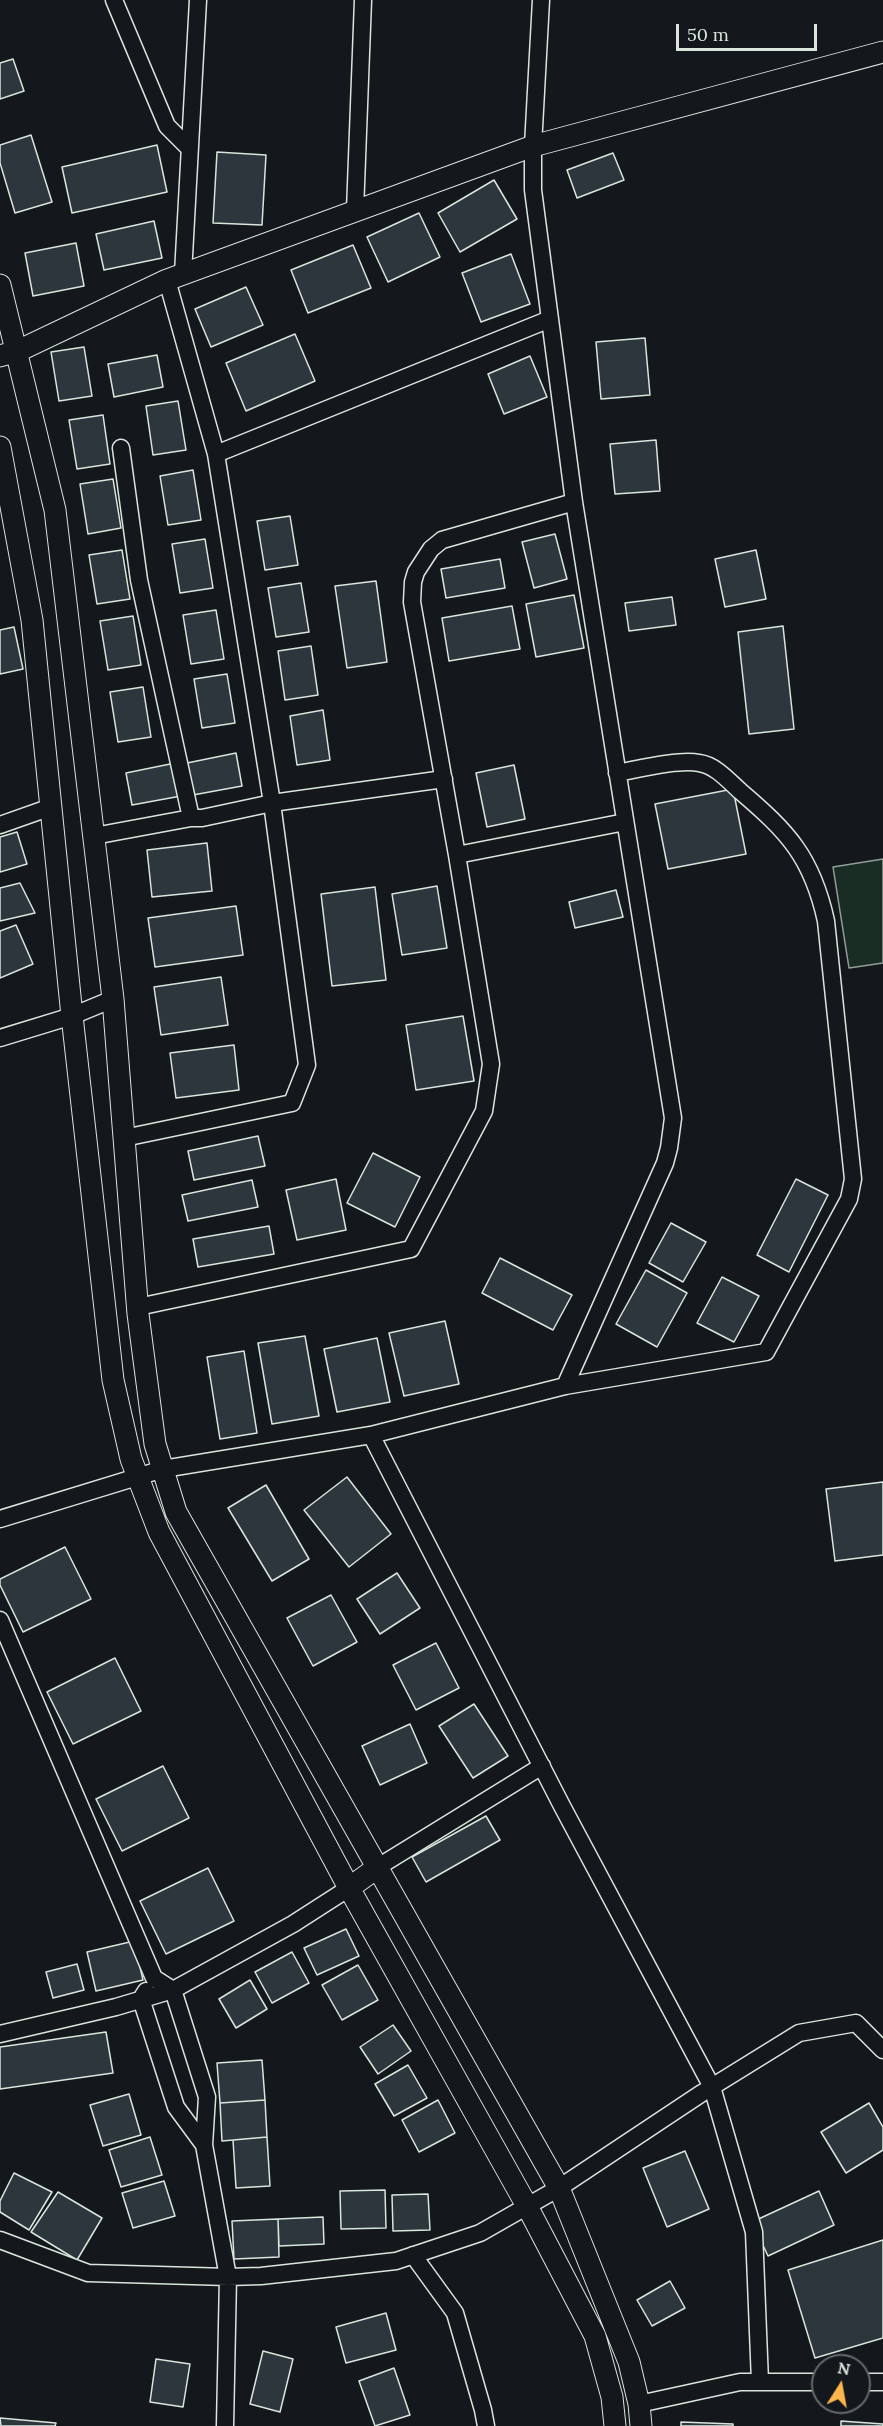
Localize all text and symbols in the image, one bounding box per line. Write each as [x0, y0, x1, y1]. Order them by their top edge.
scale bar [679, 12, 820, 50]
text: 50 m [687, 23, 729, 46]
north arrow [811, 2354, 871, 2414]
text: N [836, 2357, 852, 2379]

